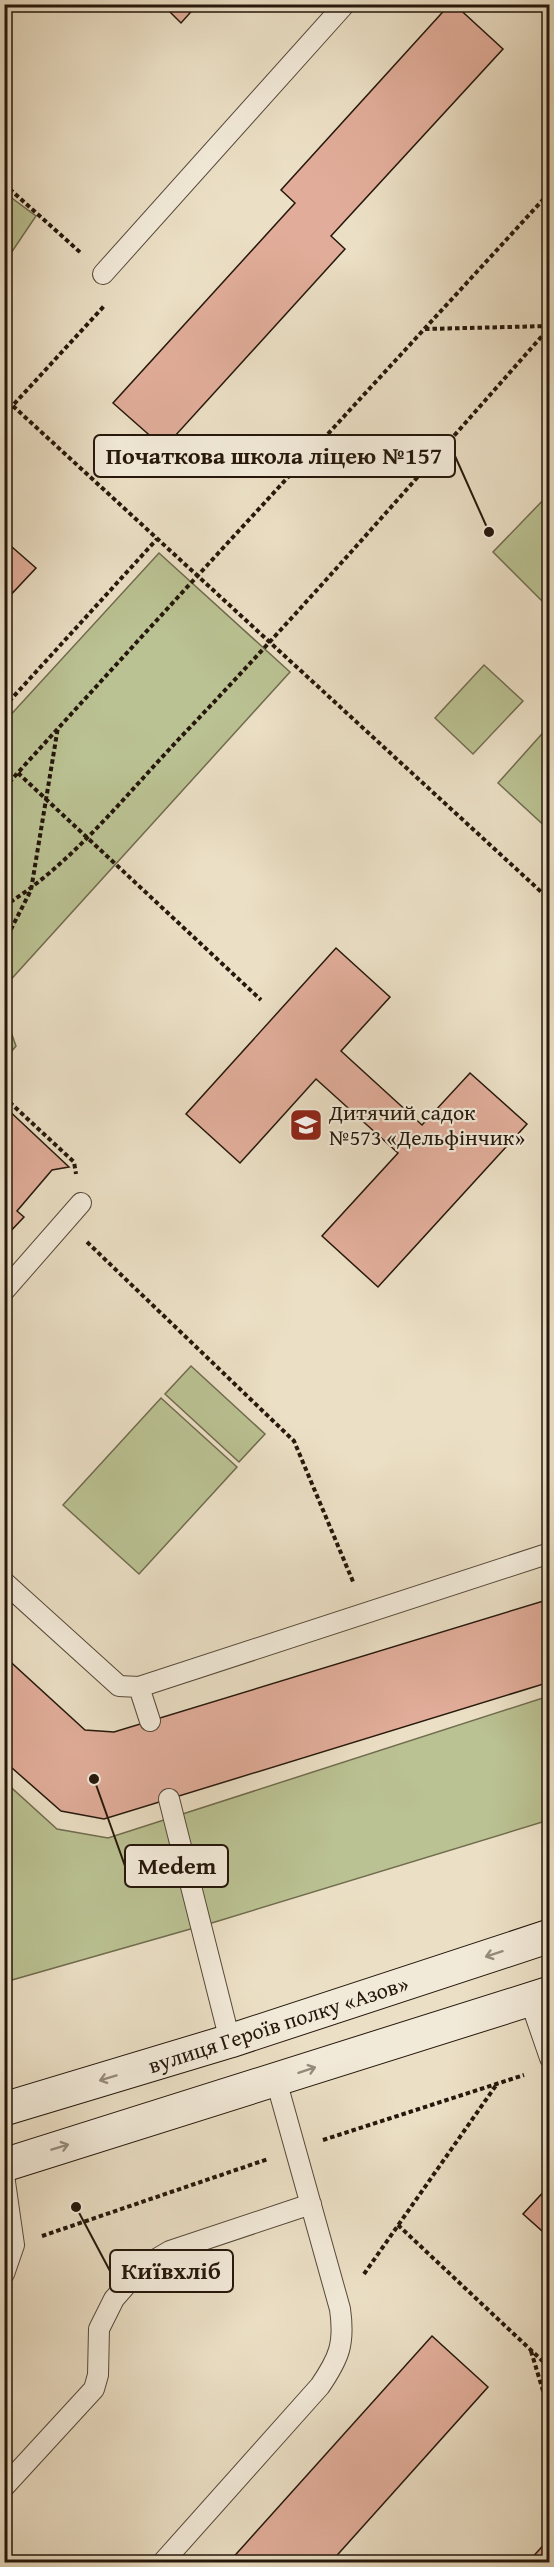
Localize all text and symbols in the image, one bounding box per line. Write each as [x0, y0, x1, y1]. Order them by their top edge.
callout: Початкова школа ліцею №157 [94, 435, 455, 477]
text: Початкова школа ліцею №157 [106, 438, 442, 473]
place label: Дитячий садок №573 «Дельфінчик» [328, 1096, 525, 1153]
school or university icon: Дитячий садок №573 «Дельфінчик» [288, 1107, 324, 1143]
callout: Medem [125, 1845, 228, 1887]
text: Medem [138, 1848, 217, 1883]
one-way arrow [485, 1949, 504, 1960]
street label: вулиця Героїв полку «Азов» [144, 1967, 412, 2081]
one-way arrow [297, 2064, 316, 2075]
one-way arrow [99, 2073, 118, 2084]
one-way arrow [50, 2141, 69, 2152]
callout: Київхліб [110, 2250, 233, 2292]
text: Київхліб [121, 2253, 221, 2288]

